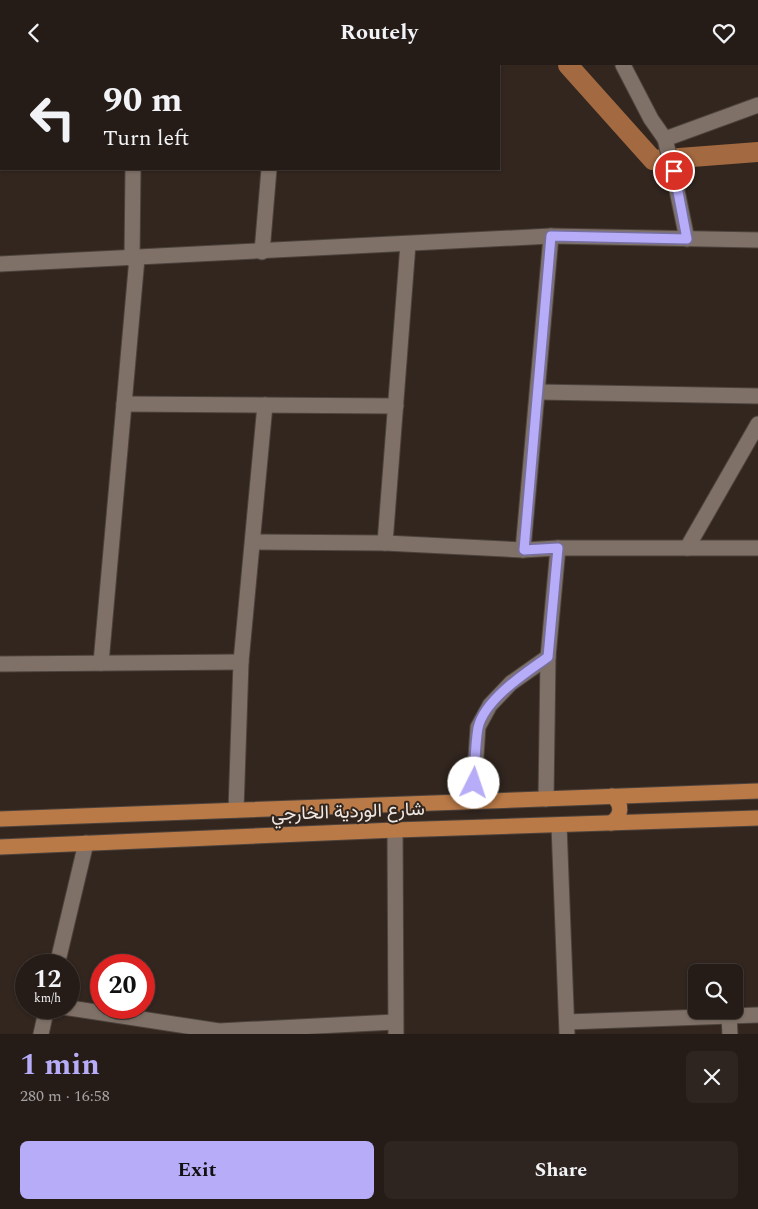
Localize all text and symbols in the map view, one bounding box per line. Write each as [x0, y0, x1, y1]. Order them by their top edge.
text: Routely [340, 16, 418, 49]
icon: back [20, 19, 48, 47]
icon: heart [710, 19, 738, 47]
text: 90 m [103, 74, 183, 127]
icon: left [20, 85, 85, 150]
text: Turn left [103, 122, 189, 155]
pin [653, 150, 695, 192]
icon: arrive [660, 157, 688, 185]
position arrow [447, 756, 499, 808]
street label: شارع الوردية الخارجي [271, 795, 425, 829]
speed limit sign: 20 [90, 954, 155, 1019]
text: 12 [33, 961, 62, 999]
map controls [688, 964, 743, 1019]
button: search [688, 964, 743, 1019]
text: km/h [34, 989, 61, 1008]
text: 1 min [20, 1042, 100, 1088]
button: close [686, 1051, 738, 1103]
text: 280 m · 16:58 [20, 1084, 110, 1108]
button: Exit [20, 1141, 374, 1199]
button: Share [384, 1141, 738, 1199]

